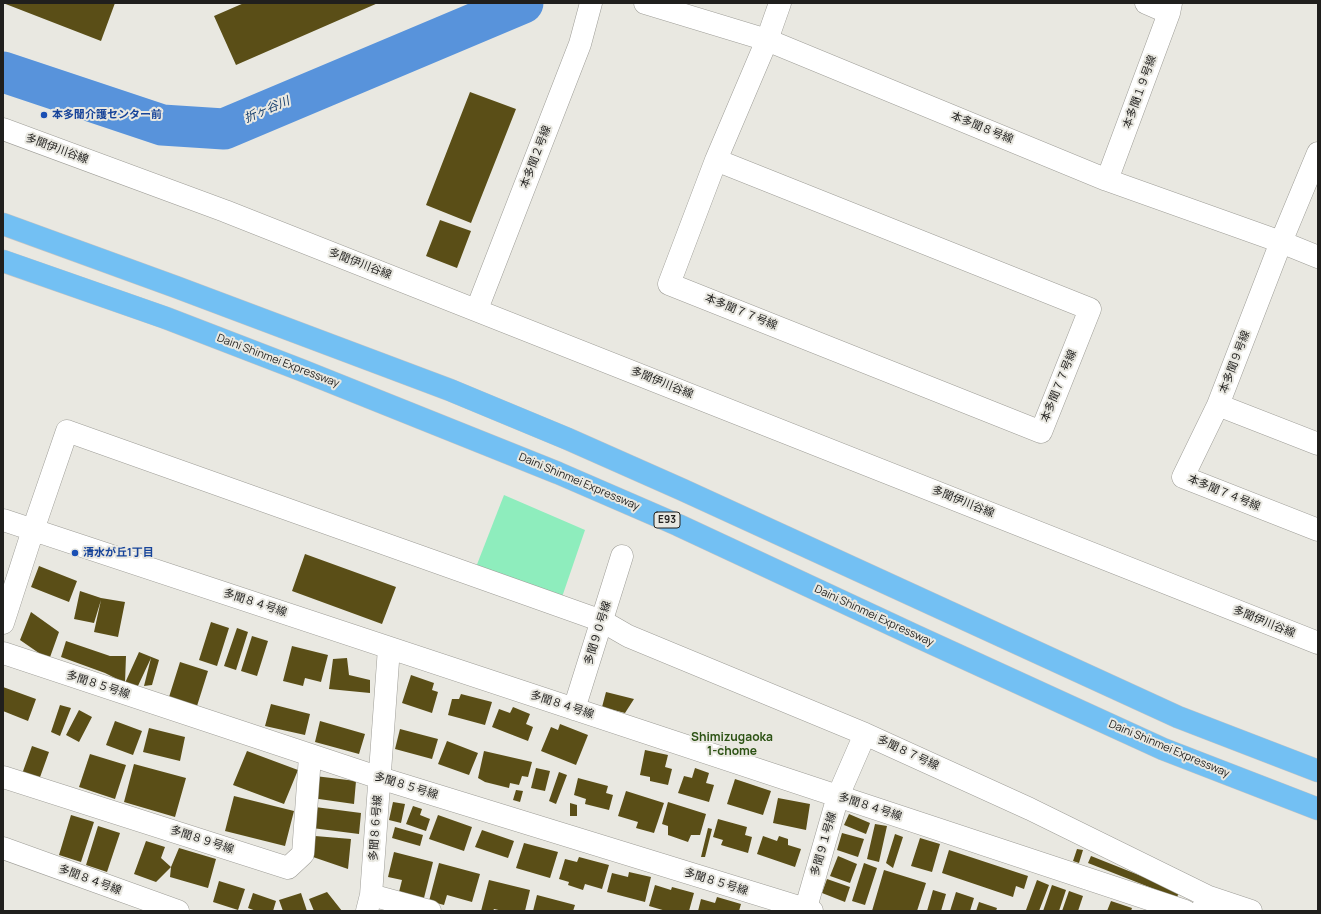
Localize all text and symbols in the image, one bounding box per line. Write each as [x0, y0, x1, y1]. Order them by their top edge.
street label: 本多聞１９号線 [1121, 54, 1159, 130]
water label: 折ヶ谷川 [242, 94, 292, 126]
place label: 本多聞介護センター前 [52, 108, 162, 122]
marker: 本多聞介護センター前 [39, 110, 49, 120]
street label: 本多聞８号線 [949, 110, 1015, 146]
street label: 本多聞２号線 [518, 124, 554, 190]
street label: 多聞伊川谷線 [24, 132, 90, 166]
street label: 多聞伊川谷線 [327, 246, 393, 282]
street label: 本多聞７７号線 [703, 291, 779, 333]
street label: 本多聞９号線 [1217, 329, 1253, 395]
street label: Daini Shinmei Expressway [215, 332, 341, 390]
street label: 本多聞７７号線 [1038, 348, 1080, 424]
street label: 多聞伊川谷線 [629, 365, 695, 401]
street label: Daini Shinmei Expressway [517, 450, 641, 514]
street label: 本多聞７４号線 [1186, 472, 1262, 514]
street label: 多聞伊川谷線 [930, 484, 996, 520]
road number: E93 [654, 512, 680, 528]
place label: 清水が丘1丁目 [83, 546, 154, 560]
marker: 清水が丘1丁目 [70, 548, 80, 558]
street label: Daini Shinmei Expressway [812, 583, 936, 649]
street label: 多聞８４号線 [222, 587, 288, 619]
street label: 多聞９０号線 [582, 600, 614, 666]
street label: 多聞伊川谷線 [1231, 604, 1297, 640]
street label: 多聞８５号線 [65, 669, 131, 701]
street label: 多聞８４号線 [529, 689, 595, 721]
street label: Daini Shinmei Expressway [1107, 717, 1231, 781]
district label: Shimizugaoka 1-chome [691, 731, 773, 759]
street label: 多聞８７号線 [875, 733, 941, 773]
street label: 多聞８５号線 [373, 770, 439, 802]
street label: 多聞８４号線 [837, 791, 903, 823]
street label: 多聞８６号線 [367, 795, 385, 861]
street label: 多聞９１号線 [809, 810, 839, 878]
street label: 多聞８９号線 [169, 824, 235, 856]
street label: 多聞８４号線 [57, 863, 123, 897]
street label: 多聞８５号線 [683, 866, 749, 898]

